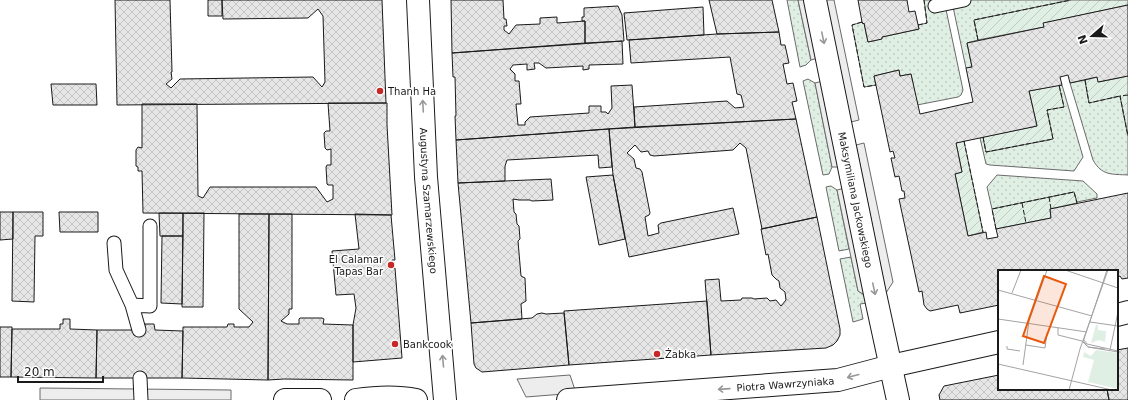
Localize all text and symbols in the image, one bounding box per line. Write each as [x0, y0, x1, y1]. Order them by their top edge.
north arrow [1072, 16, 1112, 56]
one-way arrow [820, 31, 828, 44]
text: N [1075, 33, 1091, 46]
marker: Thanh Ha [375, 86, 385, 96]
place label: Thanh Ha [387, 86, 436, 97]
one-way arrow [419, 100, 427, 113]
street label: Augustyna Szamarzewskiego [418, 127, 439, 274]
street label: Maksymiliana Jackowskiego [836, 131, 875, 269]
place label: El Calamar Tapas Bar [329, 254, 384, 277]
marker: El Calamar Tapas Bar [386, 260, 396, 270]
inset map [998, 270, 1118, 390]
one-way arrow [871, 282, 879, 295]
marker: Bankcook [390, 339, 400, 349]
place label: Bankcook [403, 339, 452, 350]
place label: Żabka [665, 348, 696, 360]
marker: Żabka [652, 349, 662, 359]
one-way arrow [439, 355, 446, 368]
scale bar [18, 358, 103, 384]
text: 20 m [24, 365, 55, 379]
one-way arrow [847, 373, 860, 381]
street label: Piotra Wawrzyniaka [736, 375, 835, 393]
one-way arrow [718, 385, 731, 392]

